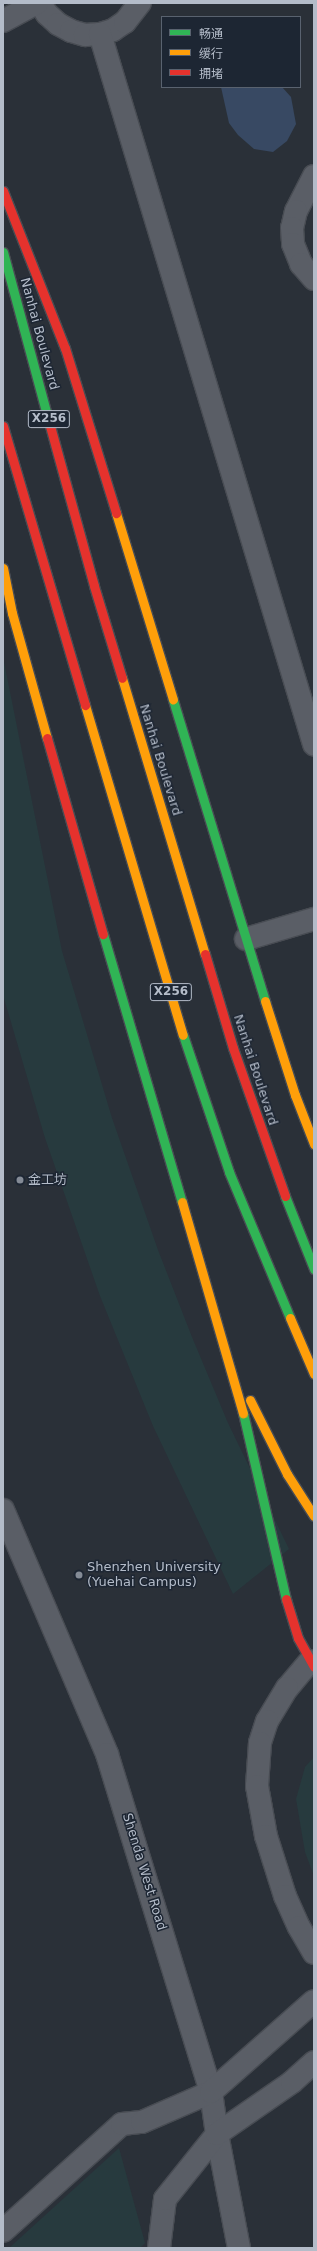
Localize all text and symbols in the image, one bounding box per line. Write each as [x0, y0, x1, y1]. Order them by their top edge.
legend [161, 16, 301, 88]
text: 畅通 [199, 27, 223, 41]
text: 缓行 [199, 47, 223, 61]
text: 拥堵 [199, 67, 223, 81]
street label: Nanhai Boulevard [17, 276, 61, 392]
road number: X256 [27, 409, 71, 429]
street label: Nanhai Boulevard [136, 702, 184, 818]
road number: X256 [149, 982, 193, 1002]
street label: Nanhai Boulevard [230, 1013, 280, 1127]
place label: 金工坊 [28, 1172, 67, 1188]
marker: 金工坊 [15, 1175, 25, 1185]
place label: Shenzhen University (Yuehai Campus) [87, 1560, 221, 1591]
marker: Shenzhen University (Yuehai Campus) [74, 1570, 84, 1580]
street label: Shenda West Road [119, 1811, 169, 1933]

